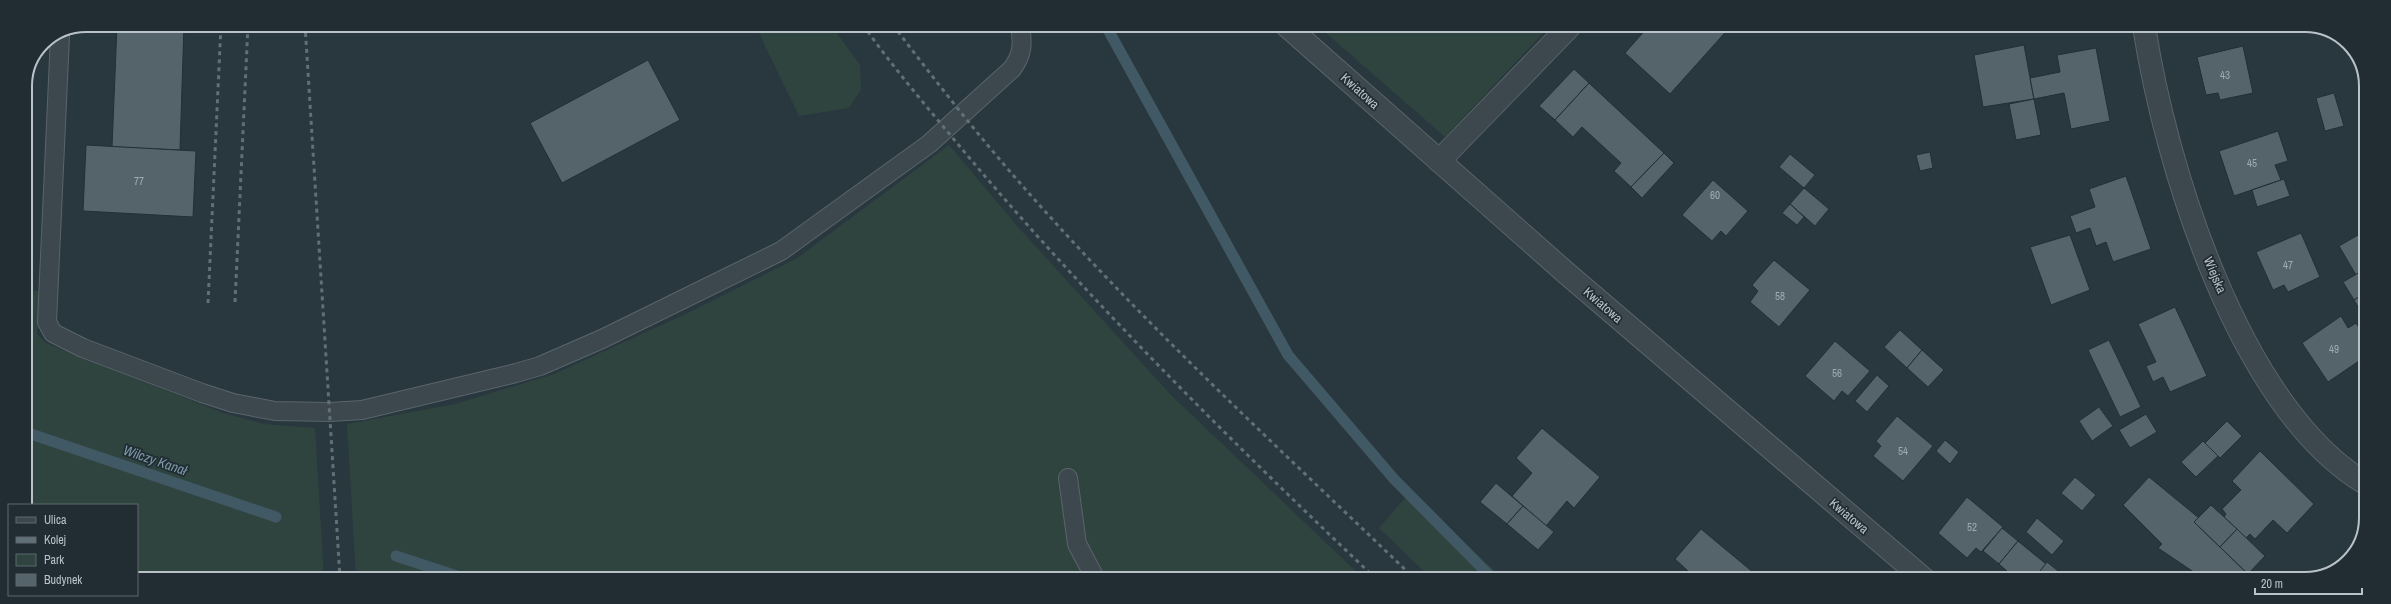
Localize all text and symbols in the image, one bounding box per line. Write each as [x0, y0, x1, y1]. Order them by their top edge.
house number: 43 [2220, 68, 2230, 82]
street label: Kwiatowa [1337, 69, 1383, 113]
house number: 45 [2247, 156, 2257, 170]
house number: 77 [134, 174, 144, 188]
house number: 60 [1710, 188, 1720, 202]
street label: Wiejska [2200, 254, 2230, 296]
house number: 47 [2283, 258, 2293, 272]
street label: Kwiatowa [1580, 283, 1626, 327]
house number: 58 [1775, 289, 1785, 303]
house number: 49 [2329, 342, 2339, 356]
house number: 56 [1832, 366, 1842, 380]
water label: Wilczy Kanał [121, 441, 191, 480]
house number: 54 [1898, 444, 1908, 458]
street label: Kwiatowa [1826, 495, 1872, 537]
legend [8, 504, 138, 596]
text: Ulica [44, 512, 67, 528]
house number: 52 [1967, 520, 1977, 534]
text: Kolej [44, 532, 66, 548]
text: Park [44, 552, 64, 568]
scale bar [2255, 570, 2362, 596]
text: Budynek [44, 572, 82, 588]
text: 20 m [2261, 576, 2283, 592]

